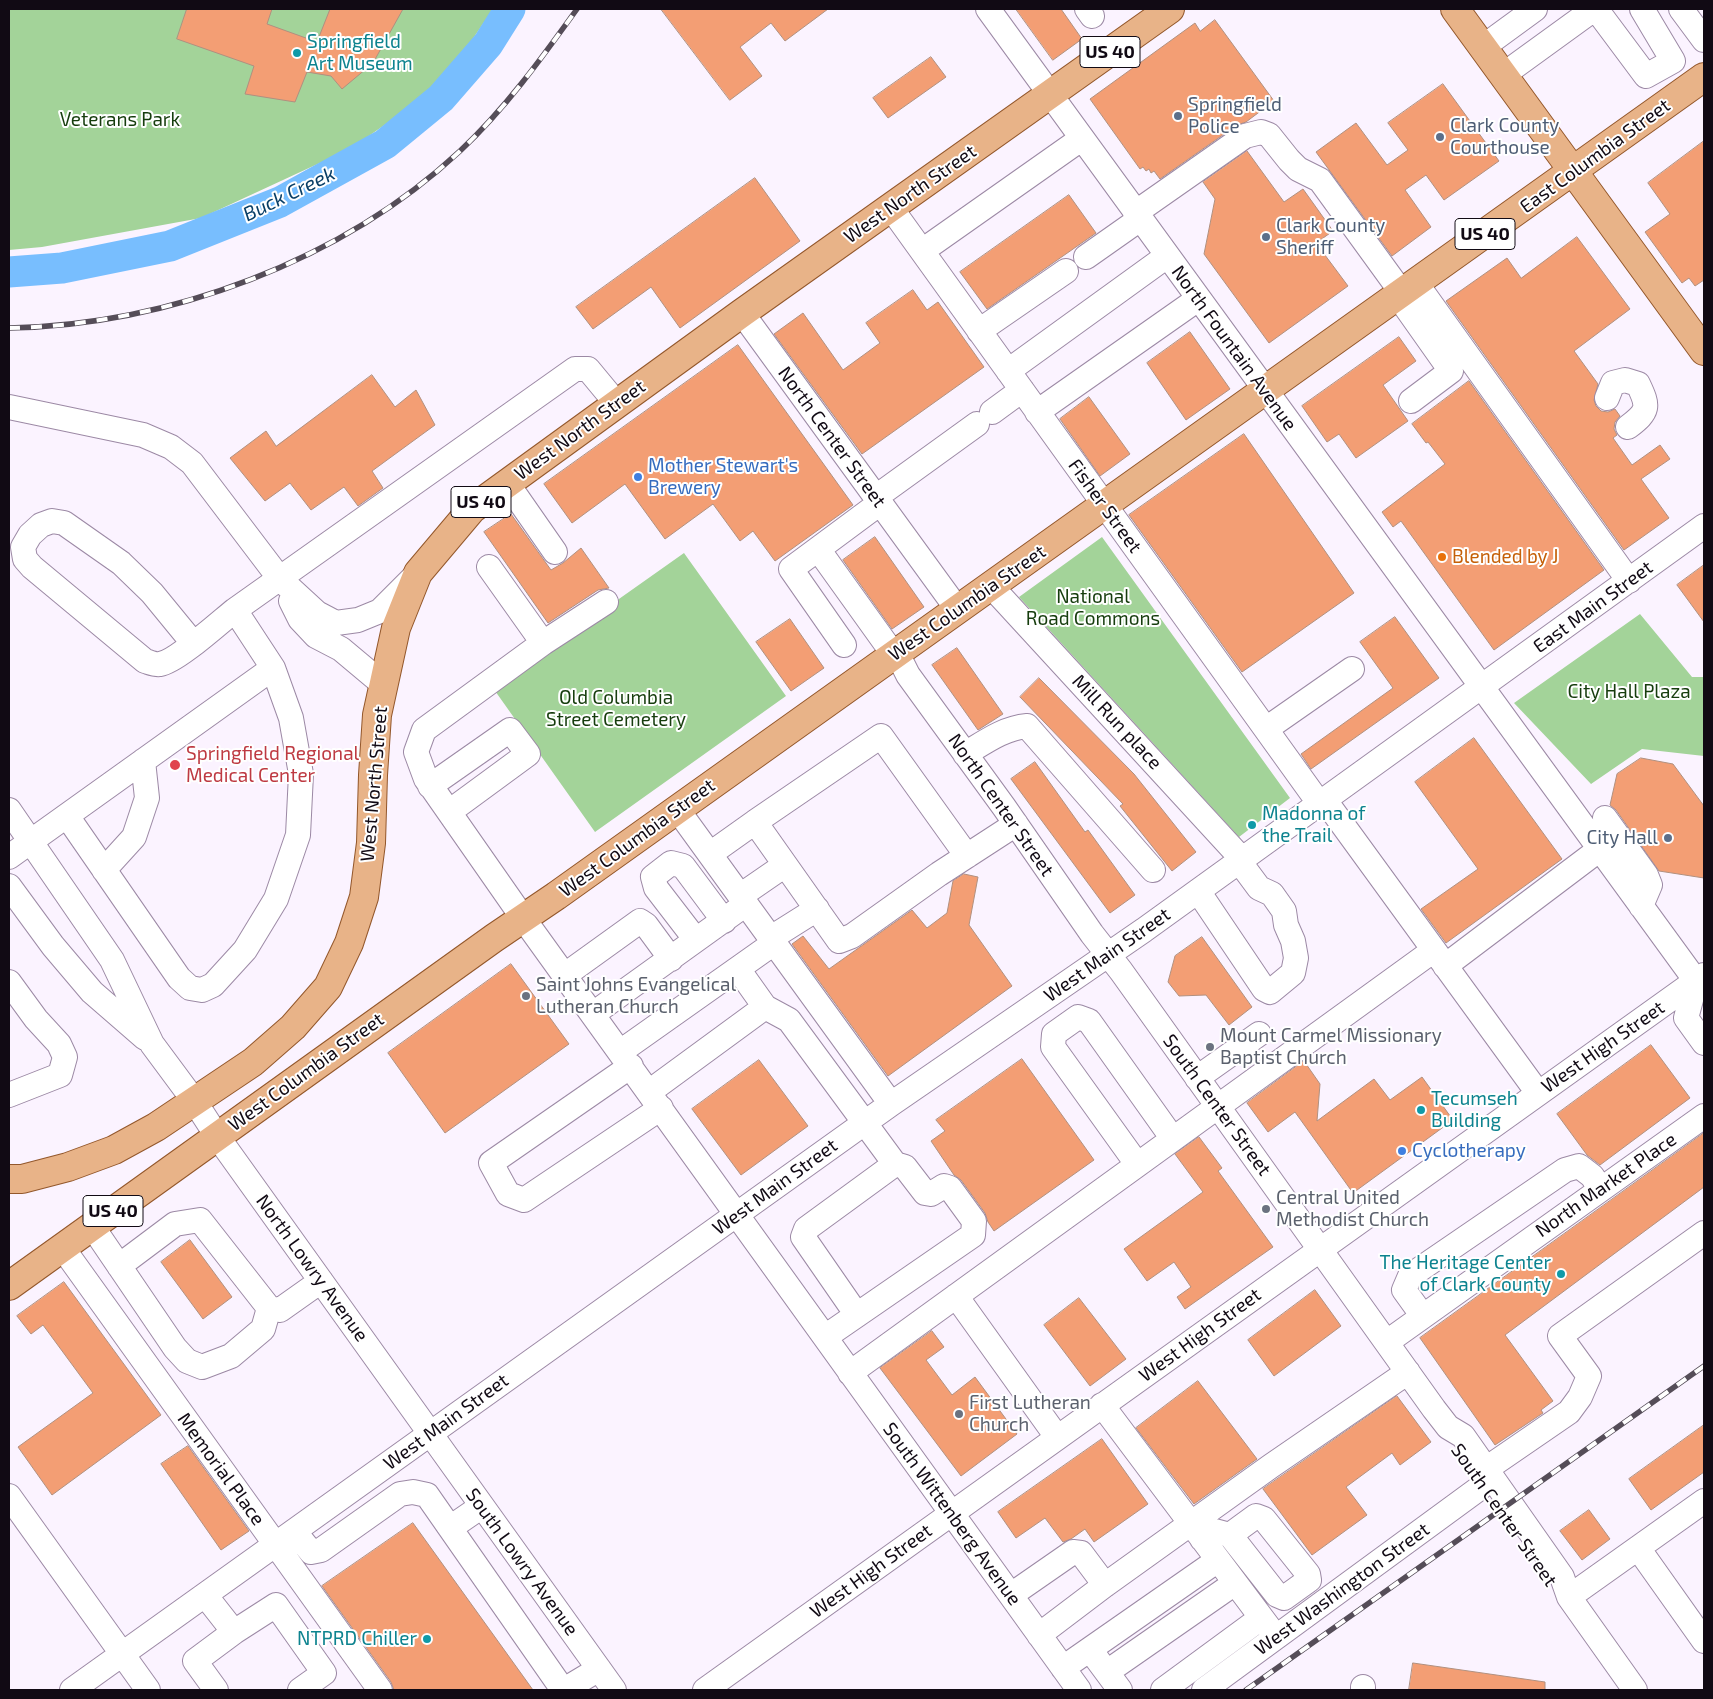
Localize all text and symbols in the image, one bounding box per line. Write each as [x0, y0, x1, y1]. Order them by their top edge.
place label: Springfield Art Museum [307, 31, 413, 75]
road number: US 40 [1080, 36, 1140, 68]
marker: Springfield Art Museum [291, 47, 303, 59]
place label: Springfield Police [1188, 94, 1282, 138]
street label: East Columbia Street [1516, 94, 1674, 218]
park label: Veterans Park [60, 109, 180, 131]
marker: Springfield Police [1172, 110, 1184, 122]
place label: Clark County Courthouse [1450, 115, 1559, 159]
marker: Clark County Courthouse [1434, 131, 1446, 143]
street label: West North Street [840, 140, 980, 248]
water label: Buck Creek [239, 161, 339, 227]
place label: Clark County Sheriff [1276, 215, 1385, 259]
road number: US 40 [1455, 218, 1515, 250]
marker: Clark County Sheriff [1260, 231, 1272, 243]
street label: North Fountain Avenue [1167, 261, 1301, 435]
street label: North Center Street [773, 362, 891, 512]
street label: West North Street [510, 375, 650, 485]
place label: Mother Stewart's Brewery [648, 455, 798, 499]
street label: Fisher Street [1063, 455, 1147, 557]
marker: Mother Stewart's Brewery [632, 471, 644, 483]
road number: US 40 [451, 487, 511, 518]
street label: West Columbia Street [884, 540, 1050, 666]
place label: Blended by J [1452, 546, 1558, 568]
marker: Blended by J [1436, 551, 1448, 563]
street label: East Main Street [1529, 556, 1657, 658]
park label: National Road Commons [1026, 586, 1160, 630]
street label: Mill Run place [1067, 670, 1167, 774]
park label: City Hall Plaza [1567, 681, 1691, 703]
park label: Old Columbia Street Cemetery [546, 687, 686, 731]
street label: West North Street [356, 705, 392, 863]
street label: North Center Street [943, 729, 1059, 881]
place label: Springfield Regional Medical Center [186, 743, 359, 787]
marker: Springfield Regional Medical Center [168, 758, 182, 772]
street label: West Columbia Street [555, 774, 719, 902]
place label: Madonna of the Trail [1262, 803, 1366, 847]
marker: Madonna of the Trail [1246, 819, 1258, 831]
place label: City Hall [1587, 827, 1658, 849]
marker: City Hall [1662, 832, 1674, 844]
street label: West Main Street [1039, 903, 1175, 1007]
place label: Saint Johns Evangelical Lutheran Church [536, 974, 736, 1018]
marker: Saint Johns Evangelical Lutheran Church [520, 990, 532, 1002]
street label: West High Street [1537, 996, 1669, 1098]
street label: West Columbia Street [224, 1008, 388, 1136]
place label: Mount Carmel Missionary Baptist Church [1220, 1025, 1442, 1069]
street label: South Center Street [1158, 1030, 1276, 1180]
marker: Mount Carmel Missionary Baptist Church [1204, 1041, 1216, 1053]
place label: Tecumseh Building [1431, 1088, 1518, 1132]
marker: Tecumseh Building [1415, 1104, 1427, 1116]
street label: North Market Place [1531, 1128, 1681, 1242]
street label: West Main Street [708, 1134, 842, 1240]
place label: Cyclotherapy [1412, 1140, 1526, 1162]
marker: Cyclotherapy [1396, 1145, 1408, 1157]
place label: Central United Methodist Church [1276, 1187, 1429, 1231]
street label: North Lowry Avenue [251, 1190, 373, 1346]
road number: US 40 [83, 1196, 143, 1226]
marker: Central United Methodist Church [1260, 1203, 1272, 1215]
place label: The Heritage Center of Clark County [1379, 1252, 1551, 1296]
marker: The Heritage Center of Clark County [1555, 1268, 1567, 1280]
street label: West High Street [1135, 1283, 1265, 1387]
street label: West Main Street [379, 1369, 513, 1475]
place label: First Lutheran Church [969, 1392, 1091, 1436]
street label: Memorial Place [173, 1408, 269, 1530]
marker: First Lutheran Church [953, 1408, 965, 1420]
street label: South Wittenberg Avenue [878, 1418, 1026, 1610]
street label: South Center Street [1446, 1439, 1562, 1591]
street label: South Lowry Avenue [461, 1484, 583, 1640]
street label: West Washington Street [1250, 1518, 1434, 1660]
street label: West High Street [806, 1519, 936, 1623]
place label: NTPRD Chiller [297, 1628, 417, 1650]
marker: NTPRD Chiller [421, 1633, 433, 1645]

